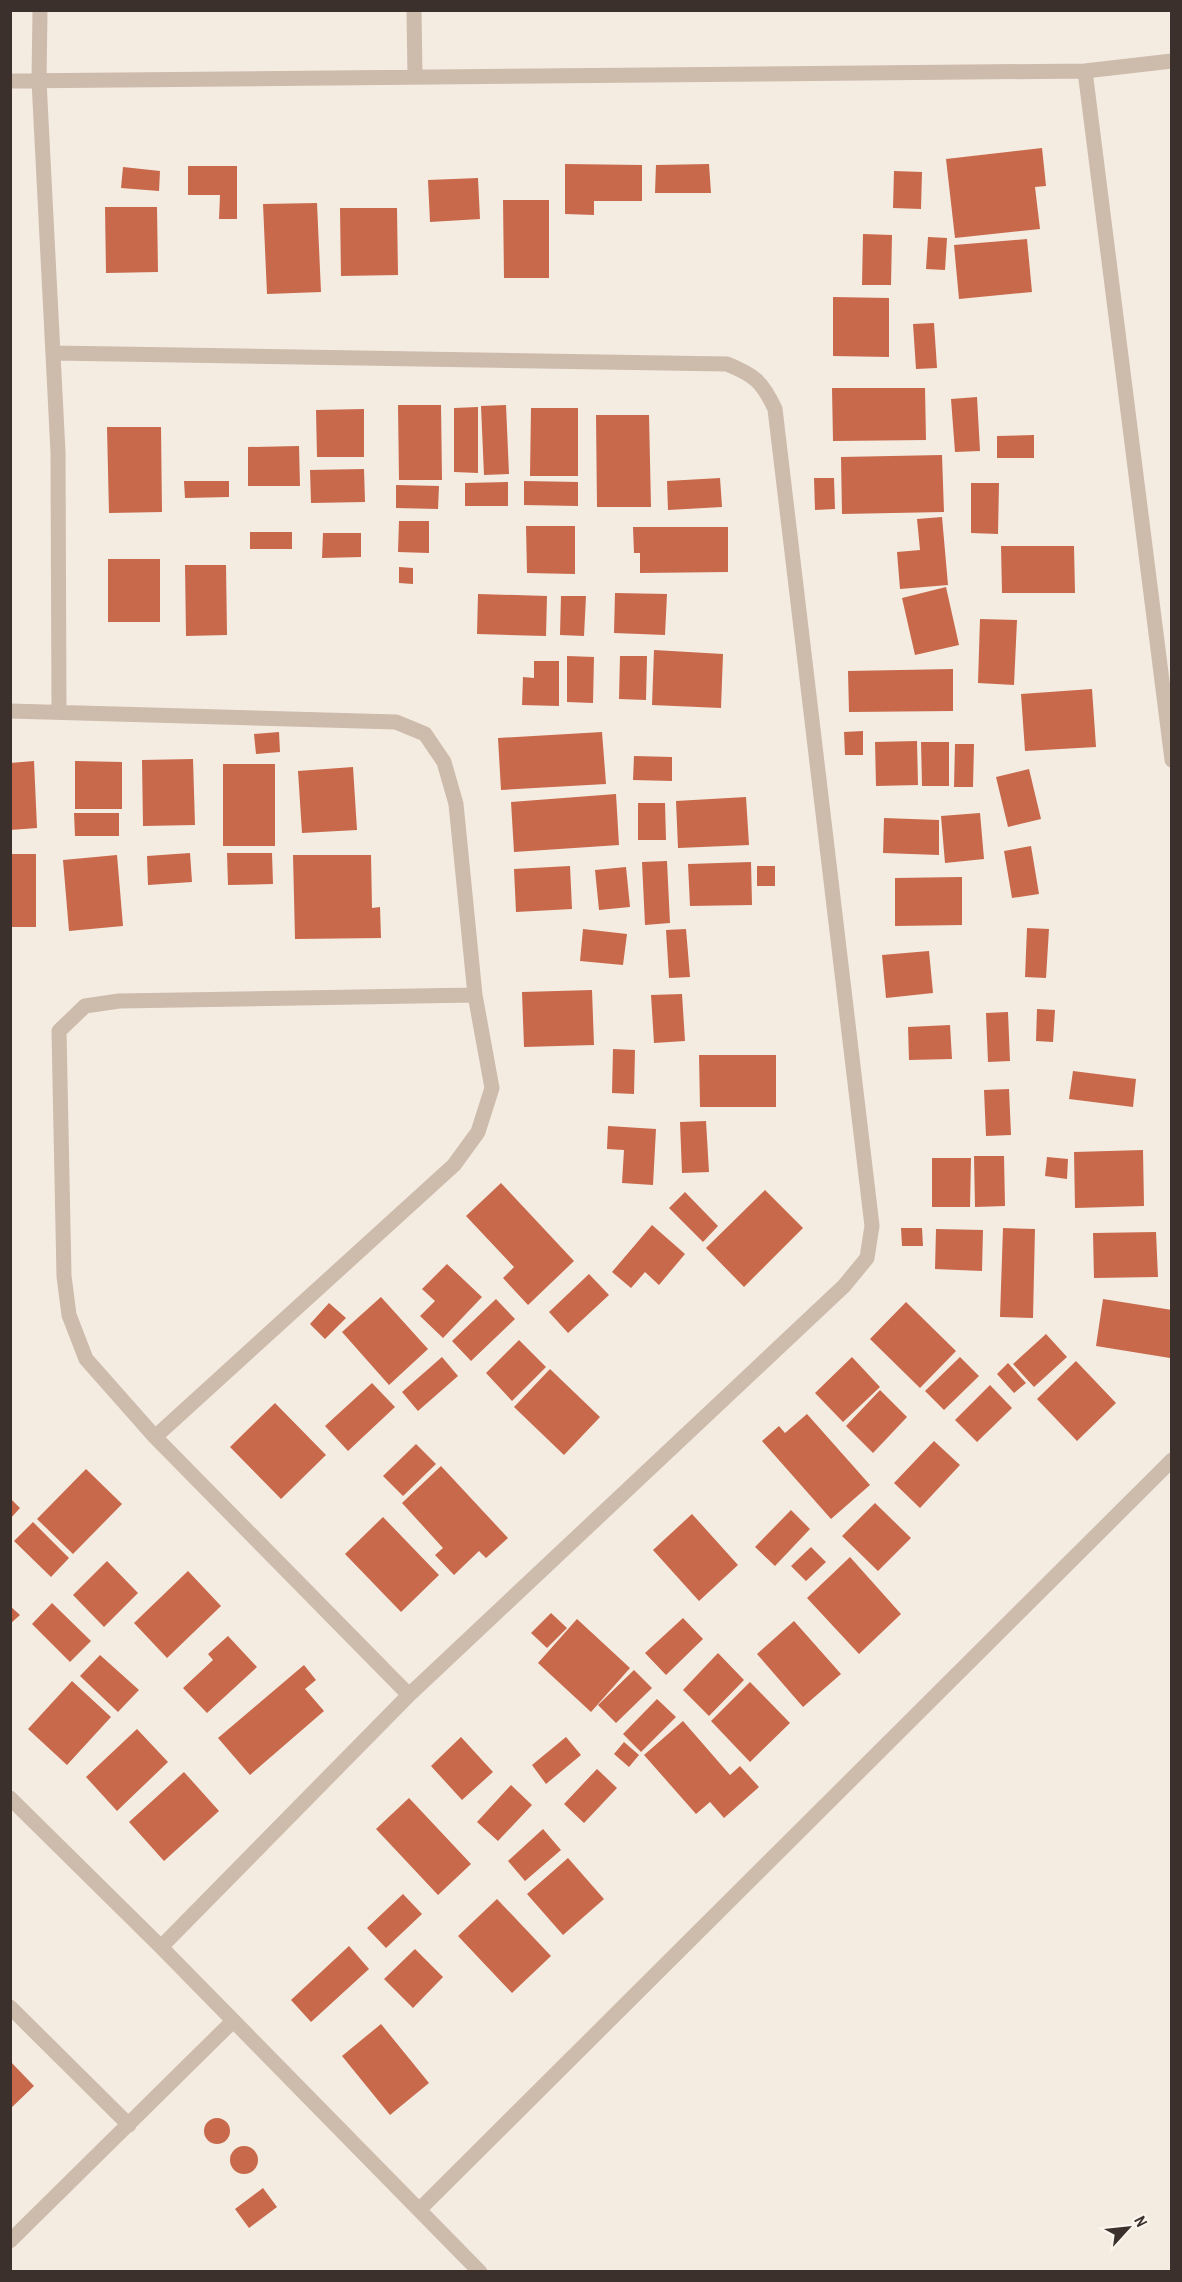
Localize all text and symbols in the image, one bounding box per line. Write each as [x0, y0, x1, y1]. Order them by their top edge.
north arrow [1098, 2198, 1158, 2258]
text: N [1129, 2212, 1153, 2230]

